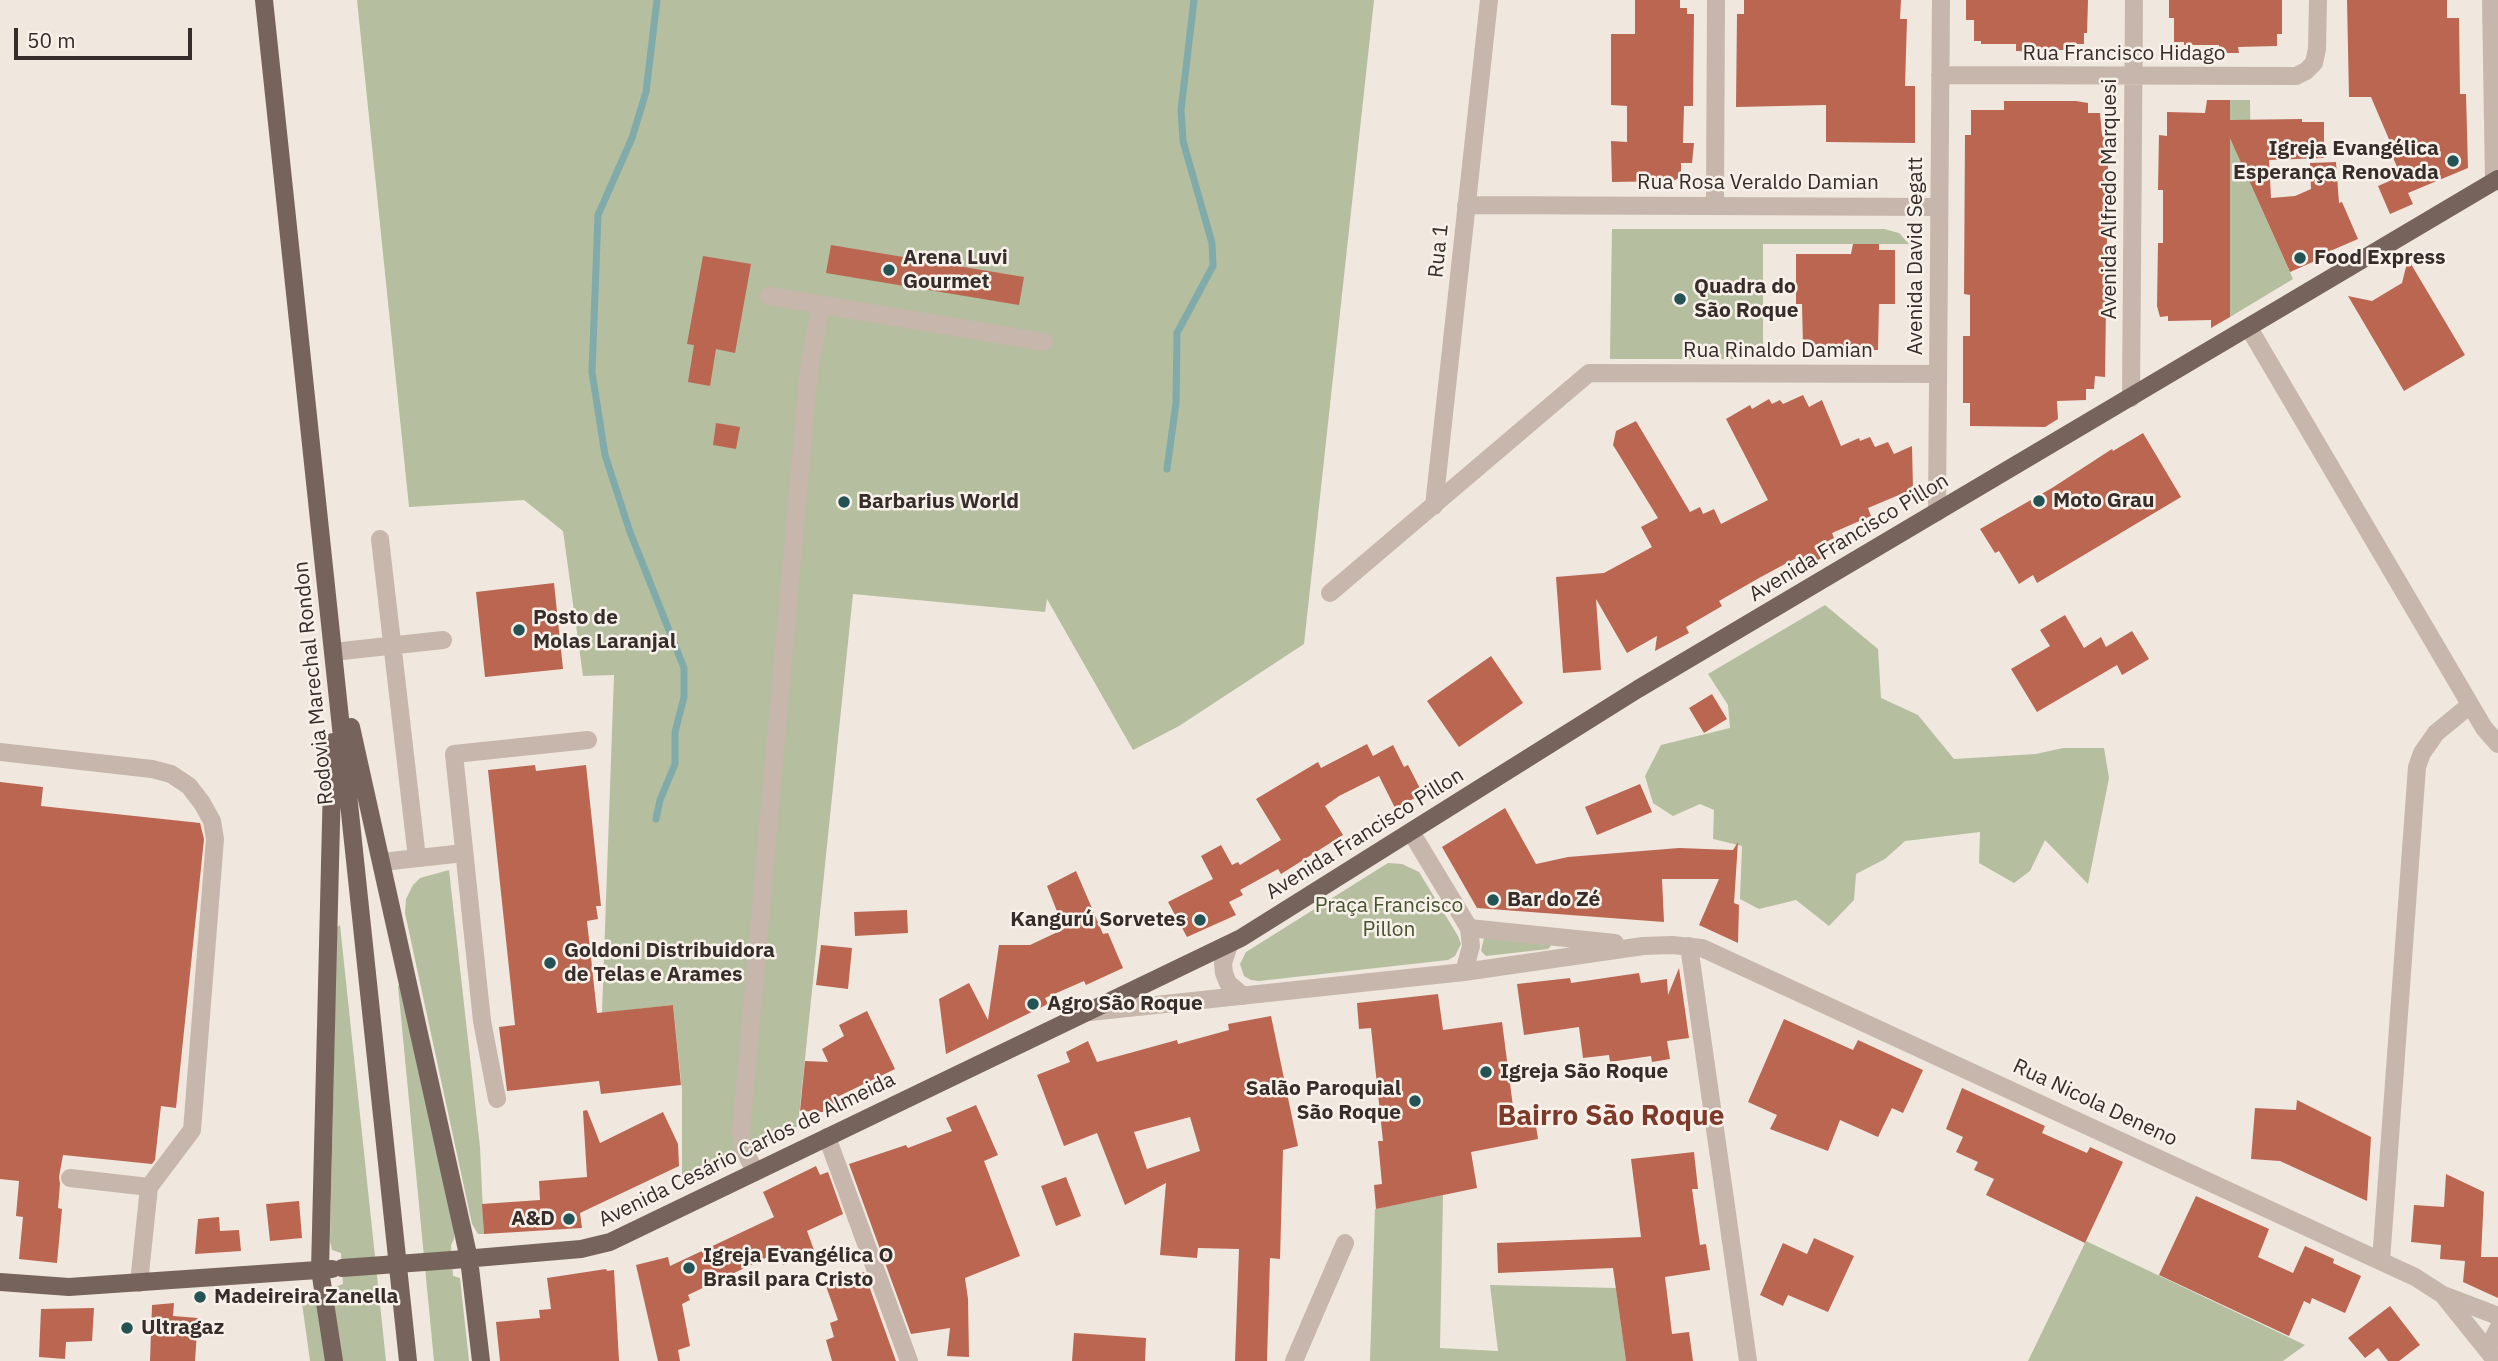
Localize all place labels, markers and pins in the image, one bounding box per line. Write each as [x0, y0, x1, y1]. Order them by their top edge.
place label: Igreja Evangélica Esperança Renovada [2233, 136, 2439, 186]
marker: Igreja Evangélica Esperança Renovada [2445, 153, 2461, 169]
place label: Arena Luvi Gourmet [903, 245, 1008, 295]
place label: Food Express [2314, 245, 2446, 271]
marker: Food Express [2292, 250, 2308, 266]
marker: Arena Luvi Gourmet [881, 262, 897, 278]
place label: Quadra do São Roque [1694, 274, 1799, 324]
marker: Quadra do São Roque [1672, 291, 1688, 307]
place label: Moto Grau [2053, 488, 2154, 514]
place label: Barbarius World [858, 489, 1019, 515]
marker: Moto Grau [2031, 493, 2047, 509]
marker: Barbarius World [836, 494, 852, 510]
place label: Posto de Molas Laranjal [533, 605, 676, 655]
marker: Posto de Molas Laranjal [511, 622, 527, 638]
place label: Bar do Zé [1507, 887, 1600, 913]
marker: Bar do Zé [1485, 892, 1501, 908]
place label: Kangurú Sorvetes [1010, 907, 1186, 933]
marker: Kangurú Sorvetes [1192, 912, 1208, 928]
place label: Goldoni Distribuidora de Telas e Arames [564, 938, 775, 988]
marker: Goldoni Distribuidora de Telas e Arames [542, 955, 558, 971]
place label: Agro São Roque [1047, 991, 1203, 1017]
marker: Agro São Roque [1025, 996, 1041, 1012]
place label: Igreja São Roque [1500, 1059, 1668, 1085]
marker: Igreja São Roque [1478, 1064, 1494, 1080]
place label: Salão Paroquial São Roque [1246, 1076, 1401, 1126]
marker: Salão Paroquial São Roque [1407, 1093, 1423, 1109]
place label: A&D [511, 1206, 555, 1232]
marker: A&D [561, 1211, 577, 1227]
place label: Igreja Evangélica O Brasil para Cristo [703, 1243, 893, 1293]
marker: Igreja Evangélica O Brasil para Cristo [681, 1260, 697, 1276]
place label: Madeireira Zanella [214, 1284, 399, 1310]
marker: Madeireira Zanella [192, 1289, 208, 1305]
place label: Ultragaz [141, 1315, 224, 1341]
marker: Ultragaz [119, 1320, 135, 1336]

